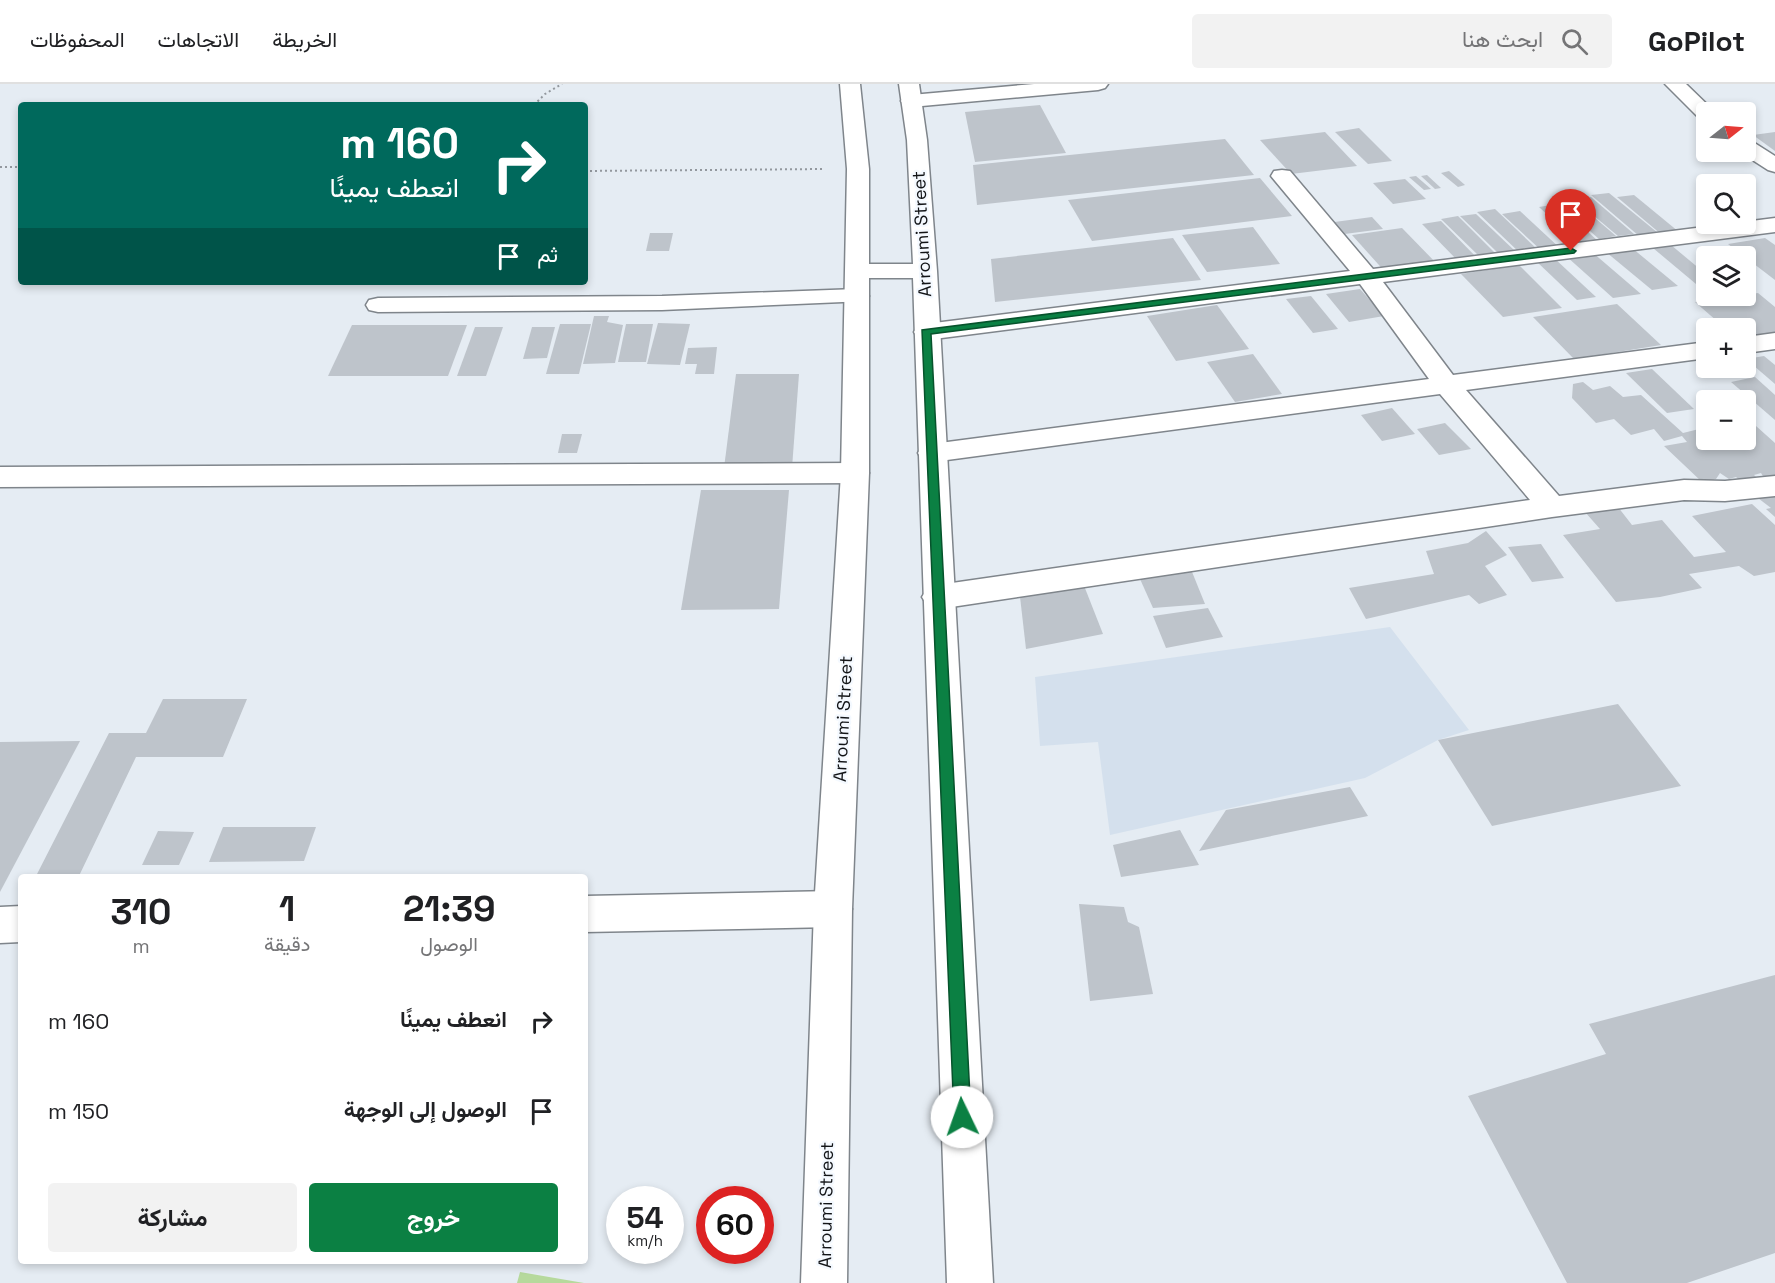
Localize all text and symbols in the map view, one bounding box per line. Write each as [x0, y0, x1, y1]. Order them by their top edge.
search box [1192, 14, 1612, 68]
text: GoPilot [1648, 23, 1745, 59]
text: ابحث هنا [1462, 25, 1543, 53]
icon: search [1558, 25, 1591, 58]
text: المحفوظات [30, 26, 125, 53]
text: الاتجاهات [158, 26, 239, 53]
text: الخريطة [272, 26, 337, 53]
north arrow [1696, 102, 1756, 162]
map controls [1696, 102, 1756, 450]
text: 160 m [340, 117, 459, 170]
icon: right [480, 126, 558, 204]
text: انعطف يمينًا [329, 170, 459, 205]
street label: Arroumi Street [907, 170, 936, 298]
button: search [1696, 174, 1756, 234]
pin [1545, 189, 1596, 251]
icon: arrive [1554, 198, 1587, 231]
icon: arrive [492, 240, 525, 273]
text: ثم [537, 240, 558, 268]
button: layers [1696, 246, 1756, 306]
button: + [1696, 318, 1756, 378]
button: − [1696, 390, 1756, 450]
street label: Arroumi Street [828, 655, 857, 783]
text: 1 [279, 886, 295, 932]
text: 21:39 [403, 886, 495, 932]
text: 310 [111, 889, 171, 935]
text: دقيقة [264, 931, 310, 957]
text: الوصول [420, 931, 478, 957]
text: m [132, 933, 150, 959]
text: انعطف يمينًا [400, 1005, 507, 1033]
icon: right [525, 1005, 558, 1038]
text: 160 m [48, 1007, 109, 1035]
position arrow [930, 1085, 994, 1149]
text: الوصول إلى الوجهة [344, 1095, 507, 1123]
icon: arrive [525, 1095, 558, 1128]
text: 150 m [48, 1097, 109, 1125]
street label: Arroumi Street [813, 1142, 838, 1268]
button: مشاركة [48, 1183, 297, 1252]
button: خروج [309, 1183, 558, 1252]
speed limit sign: 60 [696, 1186, 774, 1264]
text: 54 [626, 1198, 664, 1237]
text: km/h [627, 1231, 663, 1250]

